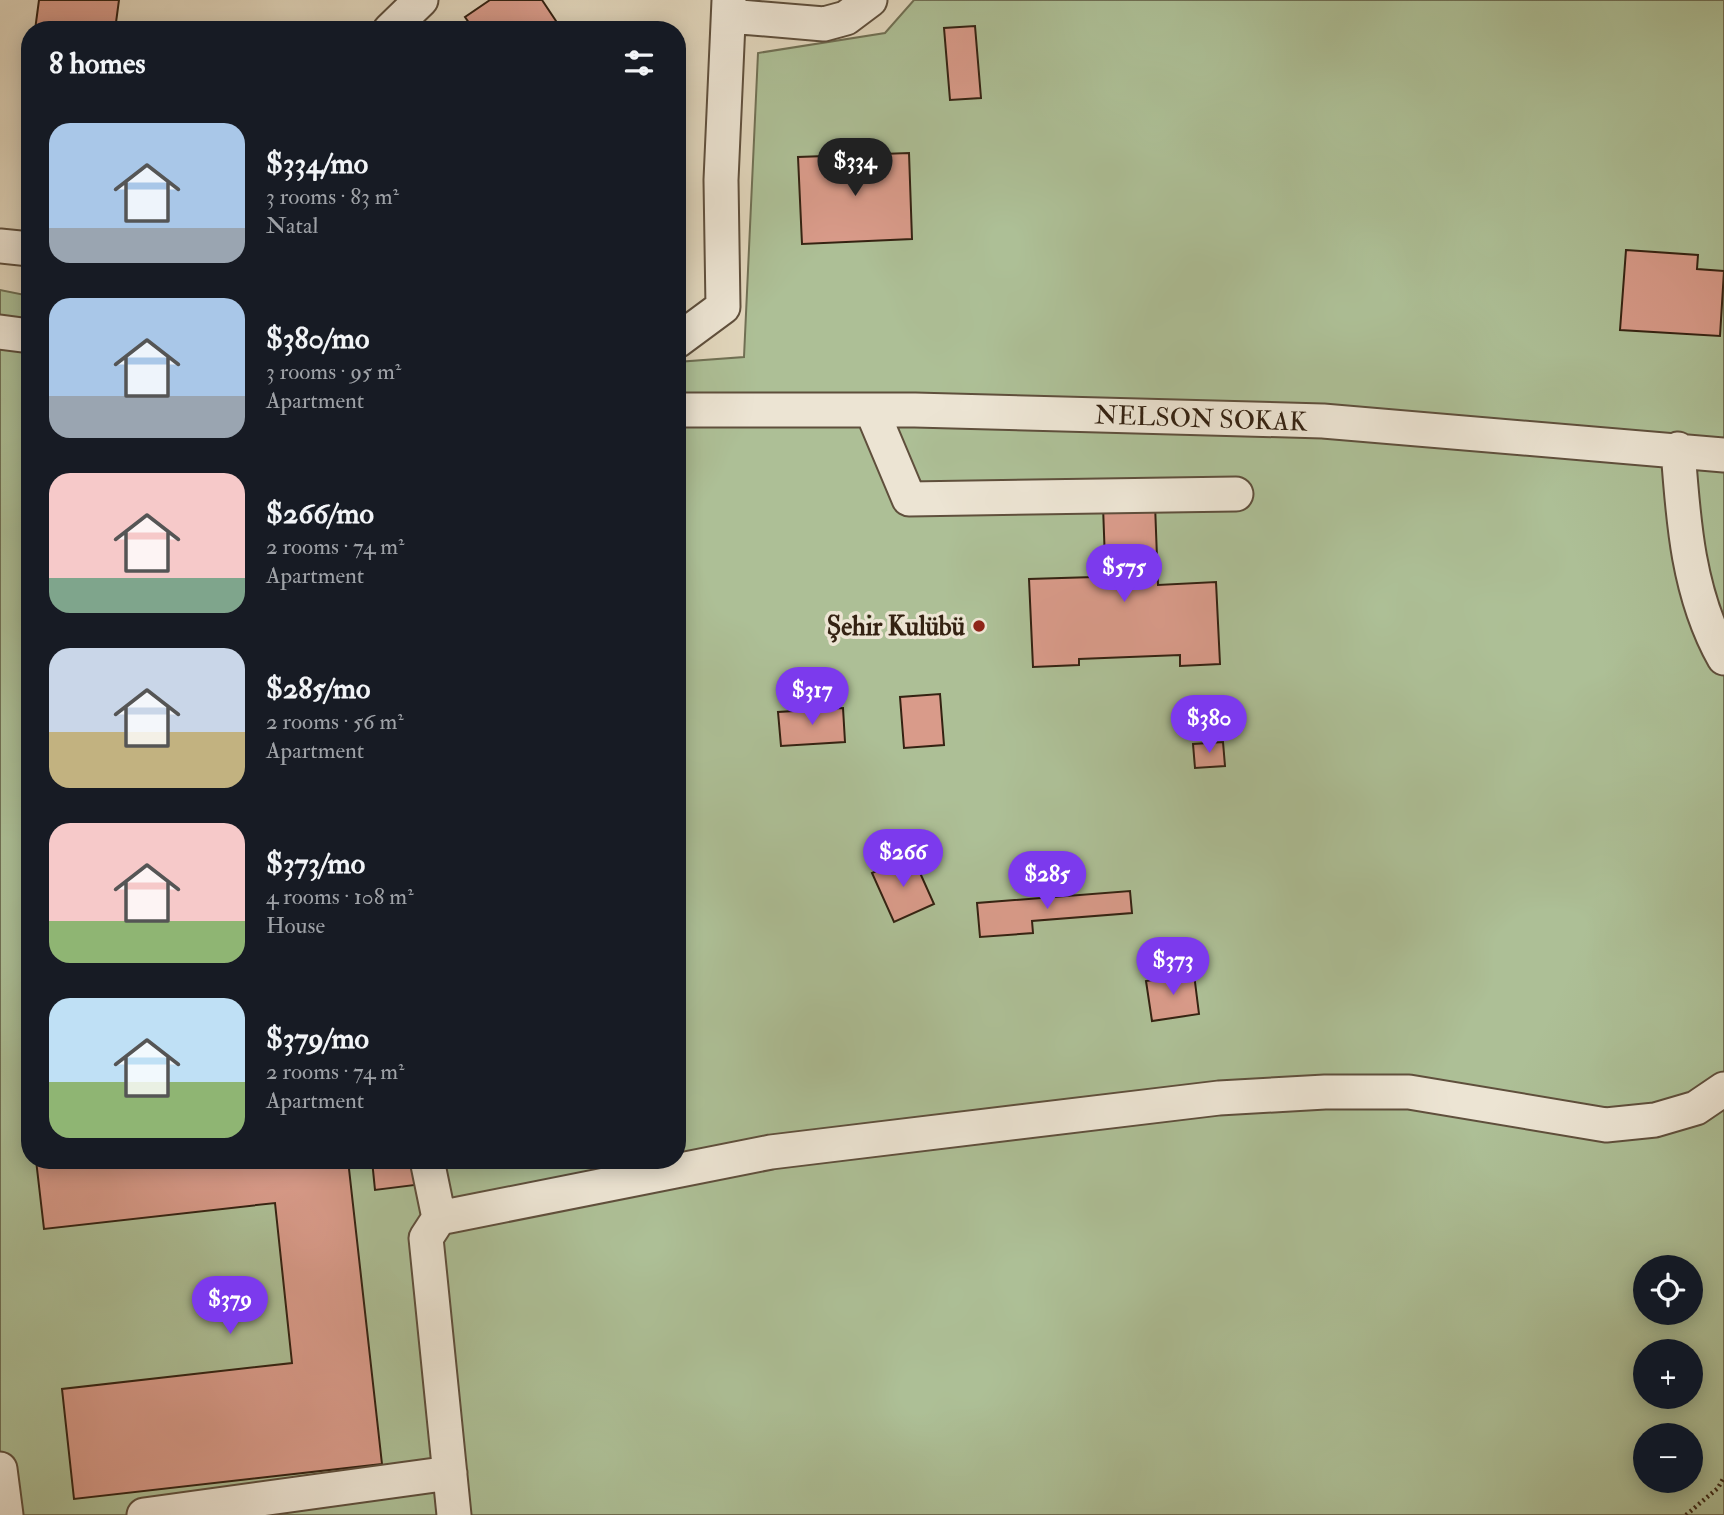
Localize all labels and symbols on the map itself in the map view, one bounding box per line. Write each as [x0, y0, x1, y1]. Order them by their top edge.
pin: $334 [814, 138, 896, 198]
street label: NELSON SOKAK [1094, 399, 1309, 439]
pin: $575 [1083, 544, 1165, 604]
place label: Şehir Kulübü [827, 611, 966, 643]
marker: Şehir Kulübü [971, 618, 987, 634]
pin: $317 [771, 668, 853, 727]
pin: $380 [1168, 696, 1250, 755]
pin: $266 [862, 830, 944, 889]
pin: $285 [1006, 852, 1088, 911]
pin: $373 [1132, 937, 1214, 997]
pin: $379 [189, 1276, 271, 1336]

